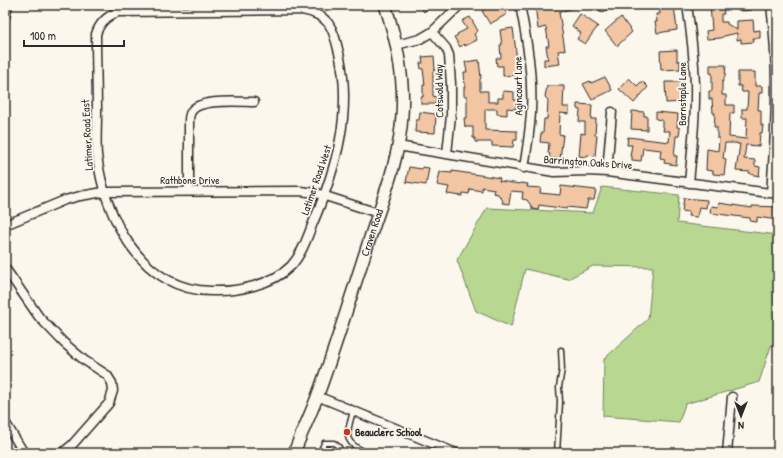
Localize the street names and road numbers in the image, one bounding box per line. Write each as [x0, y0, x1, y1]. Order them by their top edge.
street label: Agincourt Lane [510, 56, 526, 116]
street label: Barnstaple Lane [675, 62, 689, 126]
street label: Cotswold Way [432, 64, 446, 118]
street label: Latimer Road East [78, 99, 96, 171]
street label: Latimer Road West [297, 143, 335, 217]
street label: Barrington Oaks Drive [543, 152, 633, 172]
street label: Rathbone Drive [160, 173, 220, 187]
street label: Craven Road [358, 206, 386, 258]

